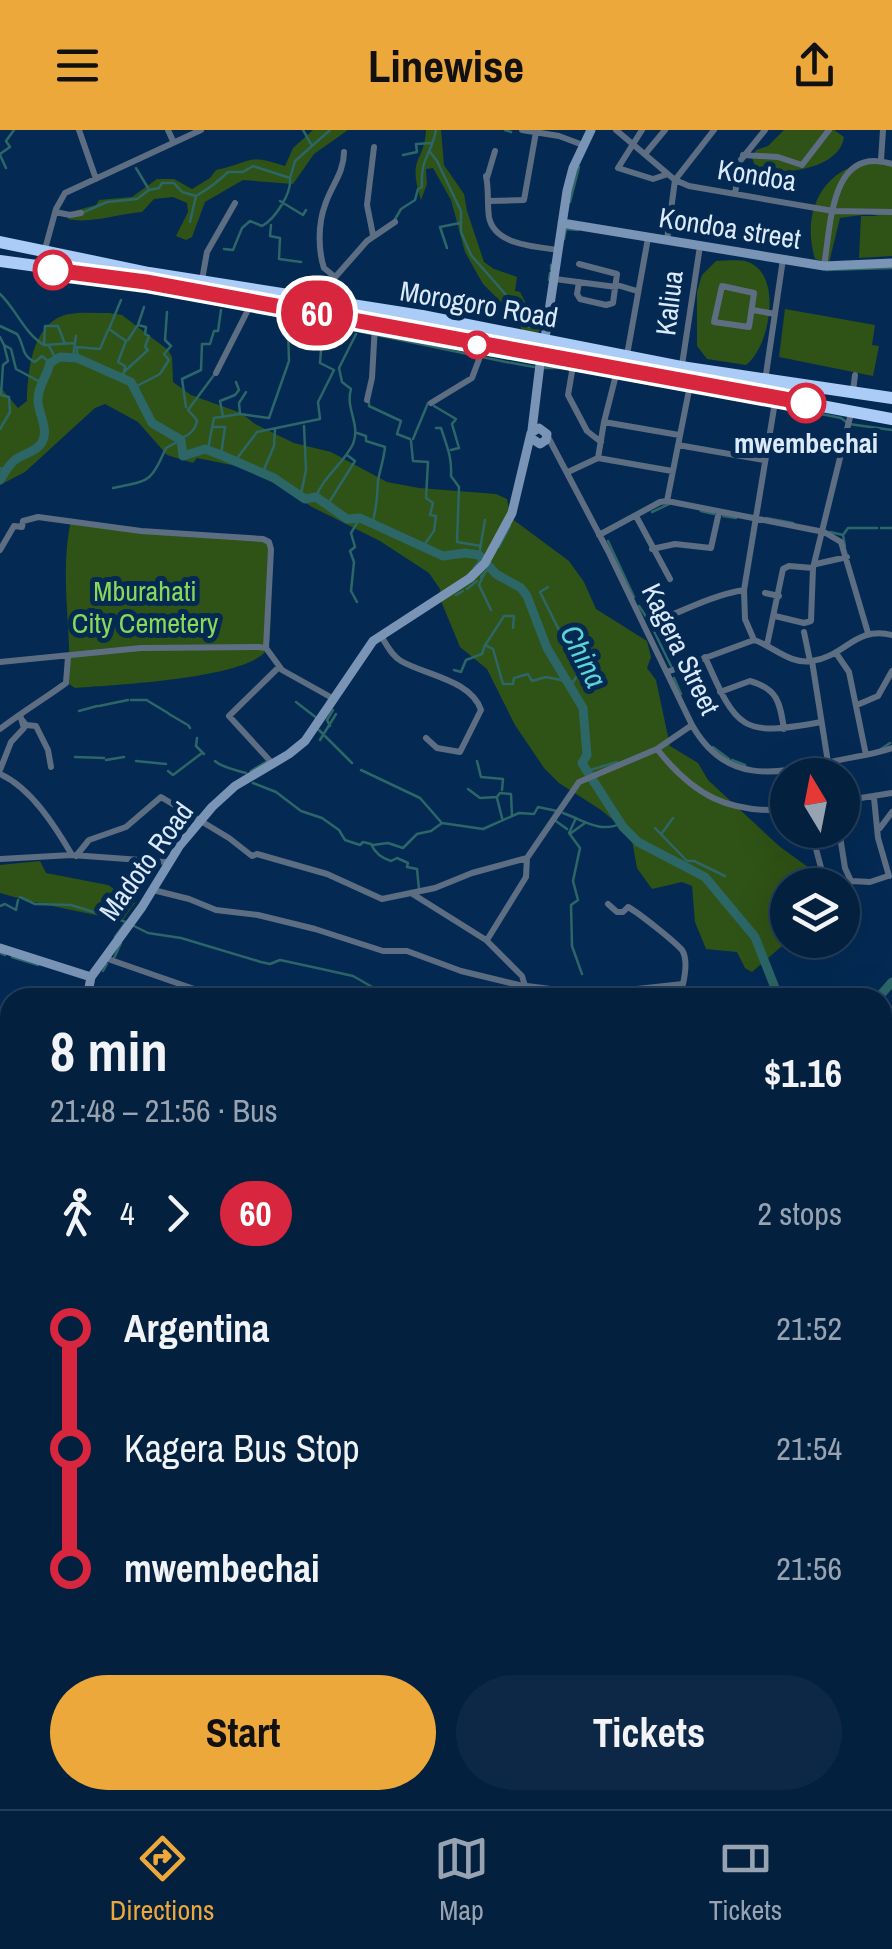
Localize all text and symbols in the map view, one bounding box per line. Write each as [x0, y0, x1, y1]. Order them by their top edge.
text: Linewise [368, 35, 524, 96]
icon: menu [50, 38, 105, 93]
icon: share [787, 38, 842, 93]
street label: Kondoa [715, 150, 799, 200]
street label: Kondoa street [656, 198, 804, 258]
unlabelled marker [34, 251, 72, 289]
street label: Kaliua [646, 268, 692, 338]
street label: Morogoro Road [397, 271, 561, 337]
line badge: 60 [272, 280, 362, 346]
text: 60 [301, 290, 333, 337]
unlabelled marker [464, 332, 490, 358]
marker: mwembechai [787, 384, 825, 422]
place label: mwembechai [734, 424, 878, 462]
park label: Mburahati City Cemetery [72, 572, 219, 642]
street label: Kagera Street [633, 577, 729, 721]
water label: China [551, 618, 617, 694]
north arrow [770, 758, 860, 848]
map controls [770, 758, 860, 958]
street label: Madoto Road [90, 794, 202, 928]
button: layers [770, 868, 860, 958]
text: 8 min [50, 1014, 168, 1088]
text: $1.16 [764, 1048, 842, 1099]
text: 21:48 – 21:56 · Bus [50, 1089, 278, 1132]
icon: walk [50, 1186, 105, 1241]
icon: forward [150, 1186, 205, 1241]
text: 60 [240, 1190, 272, 1237]
text: 4 [120, 1192, 135, 1235]
text: 2 stops [757, 1192, 842, 1235]
text: Argentina [124, 1303, 269, 1354]
text: 21:52 [776, 1307, 842, 1350]
text: Kagera Bus Stop [124, 1423, 360, 1474]
text: 21:54 [776, 1427, 842, 1470]
text: mwembechai [124, 1543, 320, 1594]
text: 21:56 [776, 1547, 842, 1590]
button: Start [50, 1675, 436, 1790]
button: Tickets [456, 1675, 842, 1790]
tab: Directions [110, 1831, 214, 1929]
tab: Map [434, 1831, 489, 1929]
tab: Tickets [709, 1831, 782, 1929]

